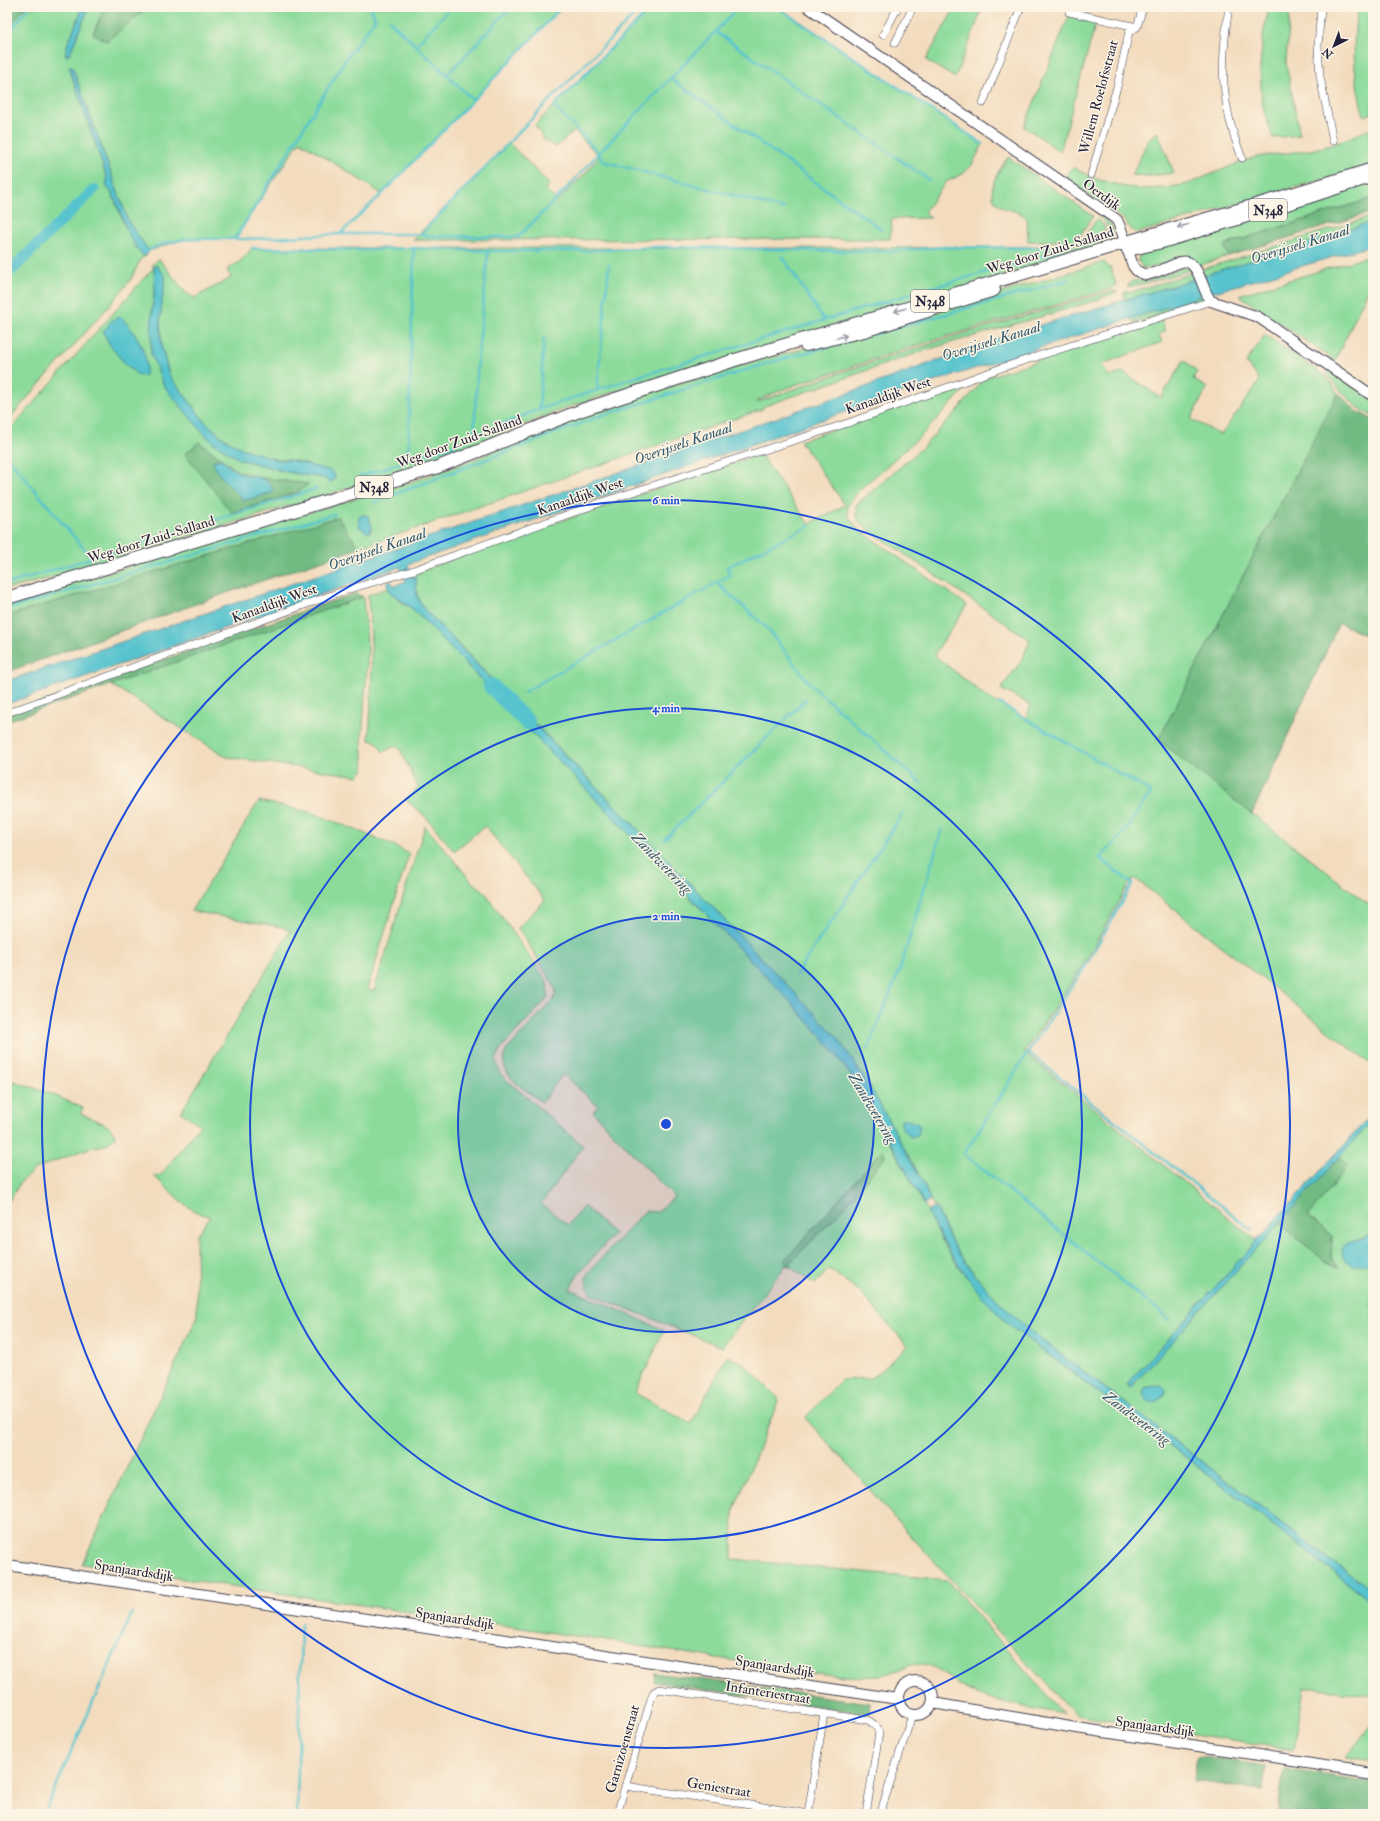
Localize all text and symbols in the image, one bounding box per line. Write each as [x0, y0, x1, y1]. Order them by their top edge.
north arrow [1314, 26, 1354, 66]
street label: Willem Roelofsstraat [1075, 38, 1122, 157]
text: N [1319, 44, 1336, 62]
street label: Oerdijk [1079, 175, 1124, 214]
road number: N348 [1249, 199, 1287, 221]
water label: Overijssels Kanaal [1248, 220, 1353, 269]
one-way arrow [1177, 222, 1190, 230]
street label: Weg door Zuid-Salland [984, 223, 1116, 278]
road number: N348 [911, 290, 949, 312]
one-way arrow [894, 307, 907, 314]
water label: Overijssels Kanaal [939, 317, 1044, 366]
one-way arrow [834, 333, 847, 340]
street label: Kanaaldijk West [843, 373, 934, 418]
street label: Weg door Zuid-Salland [393, 411, 524, 472]
water label: Overijssels Kanaal [632, 417, 736, 469]
street label: Kanaaldijk West [535, 474, 626, 519]
road number: N348 [355, 476, 393, 498]
text: 6 min [652, 493, 680, 508]
street label: Weg door Zuid-Salland [85, 512, 217, 567]
water label: Overijssels Kanaal [326, 523, 430, 575]
street label: Kanaaldijk West [229, 580, 320, 627]
text: 4 min [651, 701, 681, 716]
water label: Zandwetering [627, 828, 697, 899]
text: 2 min [652, 909, 680, 924]
water label: Zandwetering [844, 1069, 902, 1148]
centre of rings [659, 1117, 673, 1131]
water label: Zandwetering [1099, 1386, 1175, 1451]
street label: Spanjaardsdijk [93, 1556, 175, 1586]
street label: Spanjaardsdijk [414, 1604, 496, 1634]
street label: Spanjaardsdijk [734, 1652, 816, 1682]
street label: Infanteriestraat [724, 1677, 812, 1708]
street label: Garnizoenstraat [602, 1703, 643, 1795]
street label: Spanjaardsdijk [1114, 1713, 1196, 1741]
street label: Geniestraat [686, 1774, 753, 1801]

